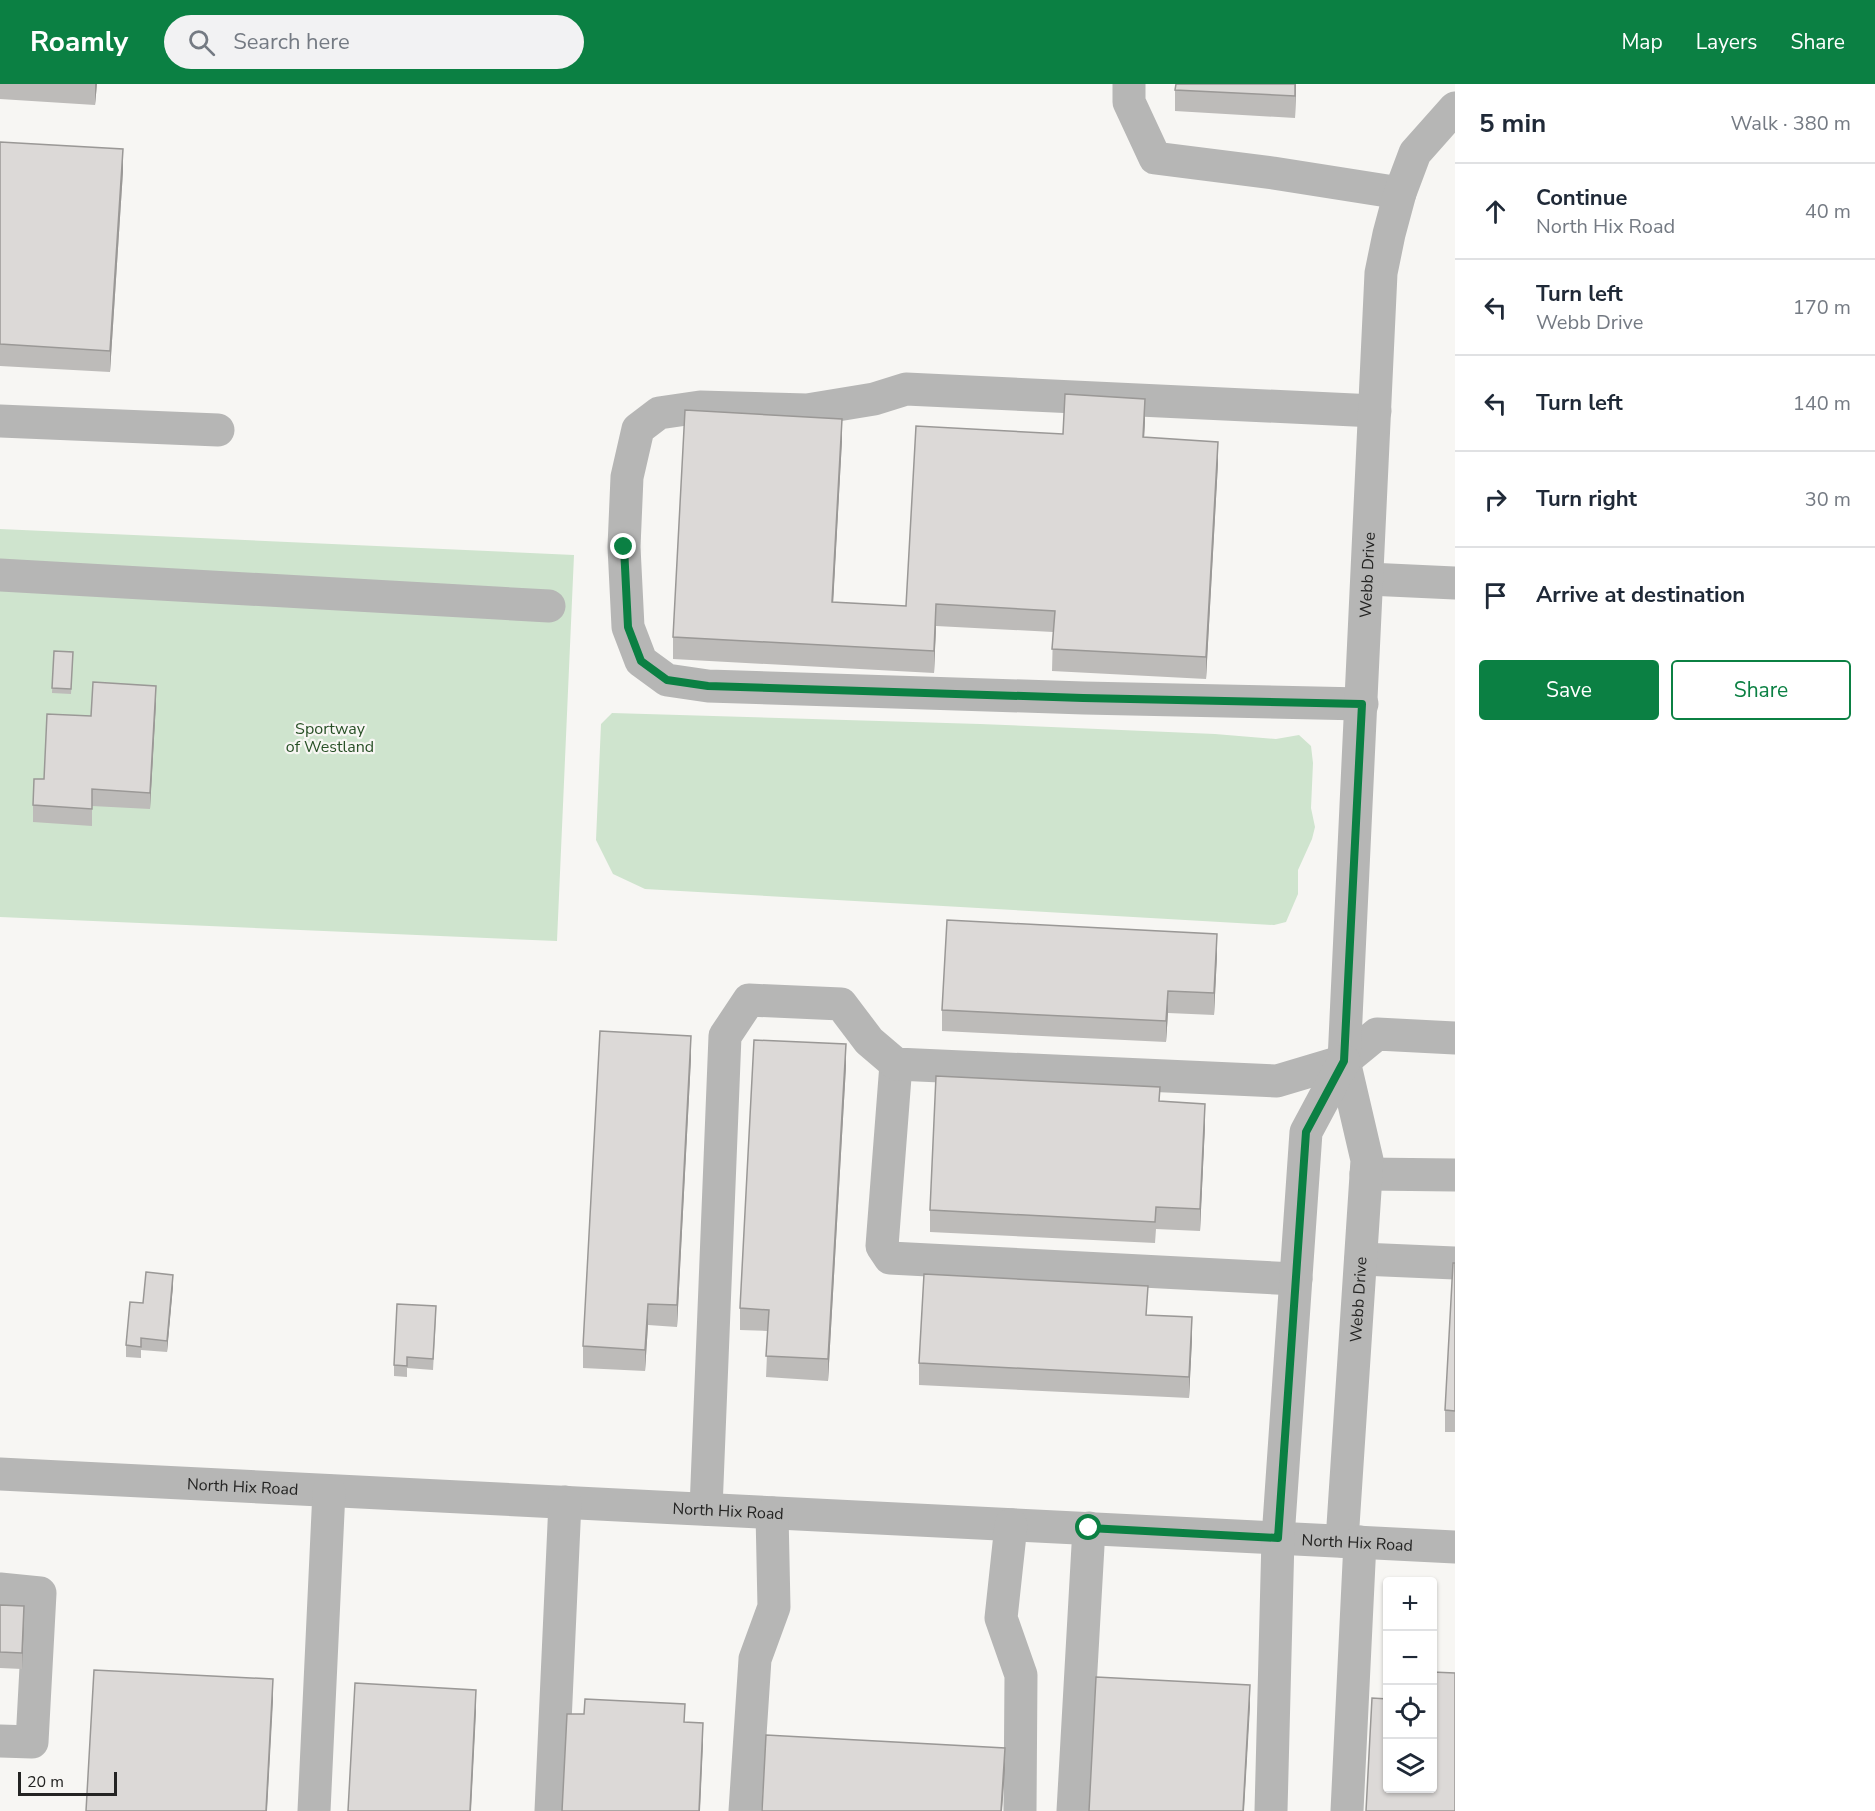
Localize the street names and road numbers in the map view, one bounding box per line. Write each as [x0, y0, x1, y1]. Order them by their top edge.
street label: Webb Drive [1355, 532, 1381, 618]
street label: Webb Drive [1345, 1256, 1373, 1343]
street label: North Hix Road [186, 1473, 299, 1501]
street label: North Hix Road [672, 1498, 784, 1525]
street label: North Hix Road [1301, 1529, 1413, 1557]

